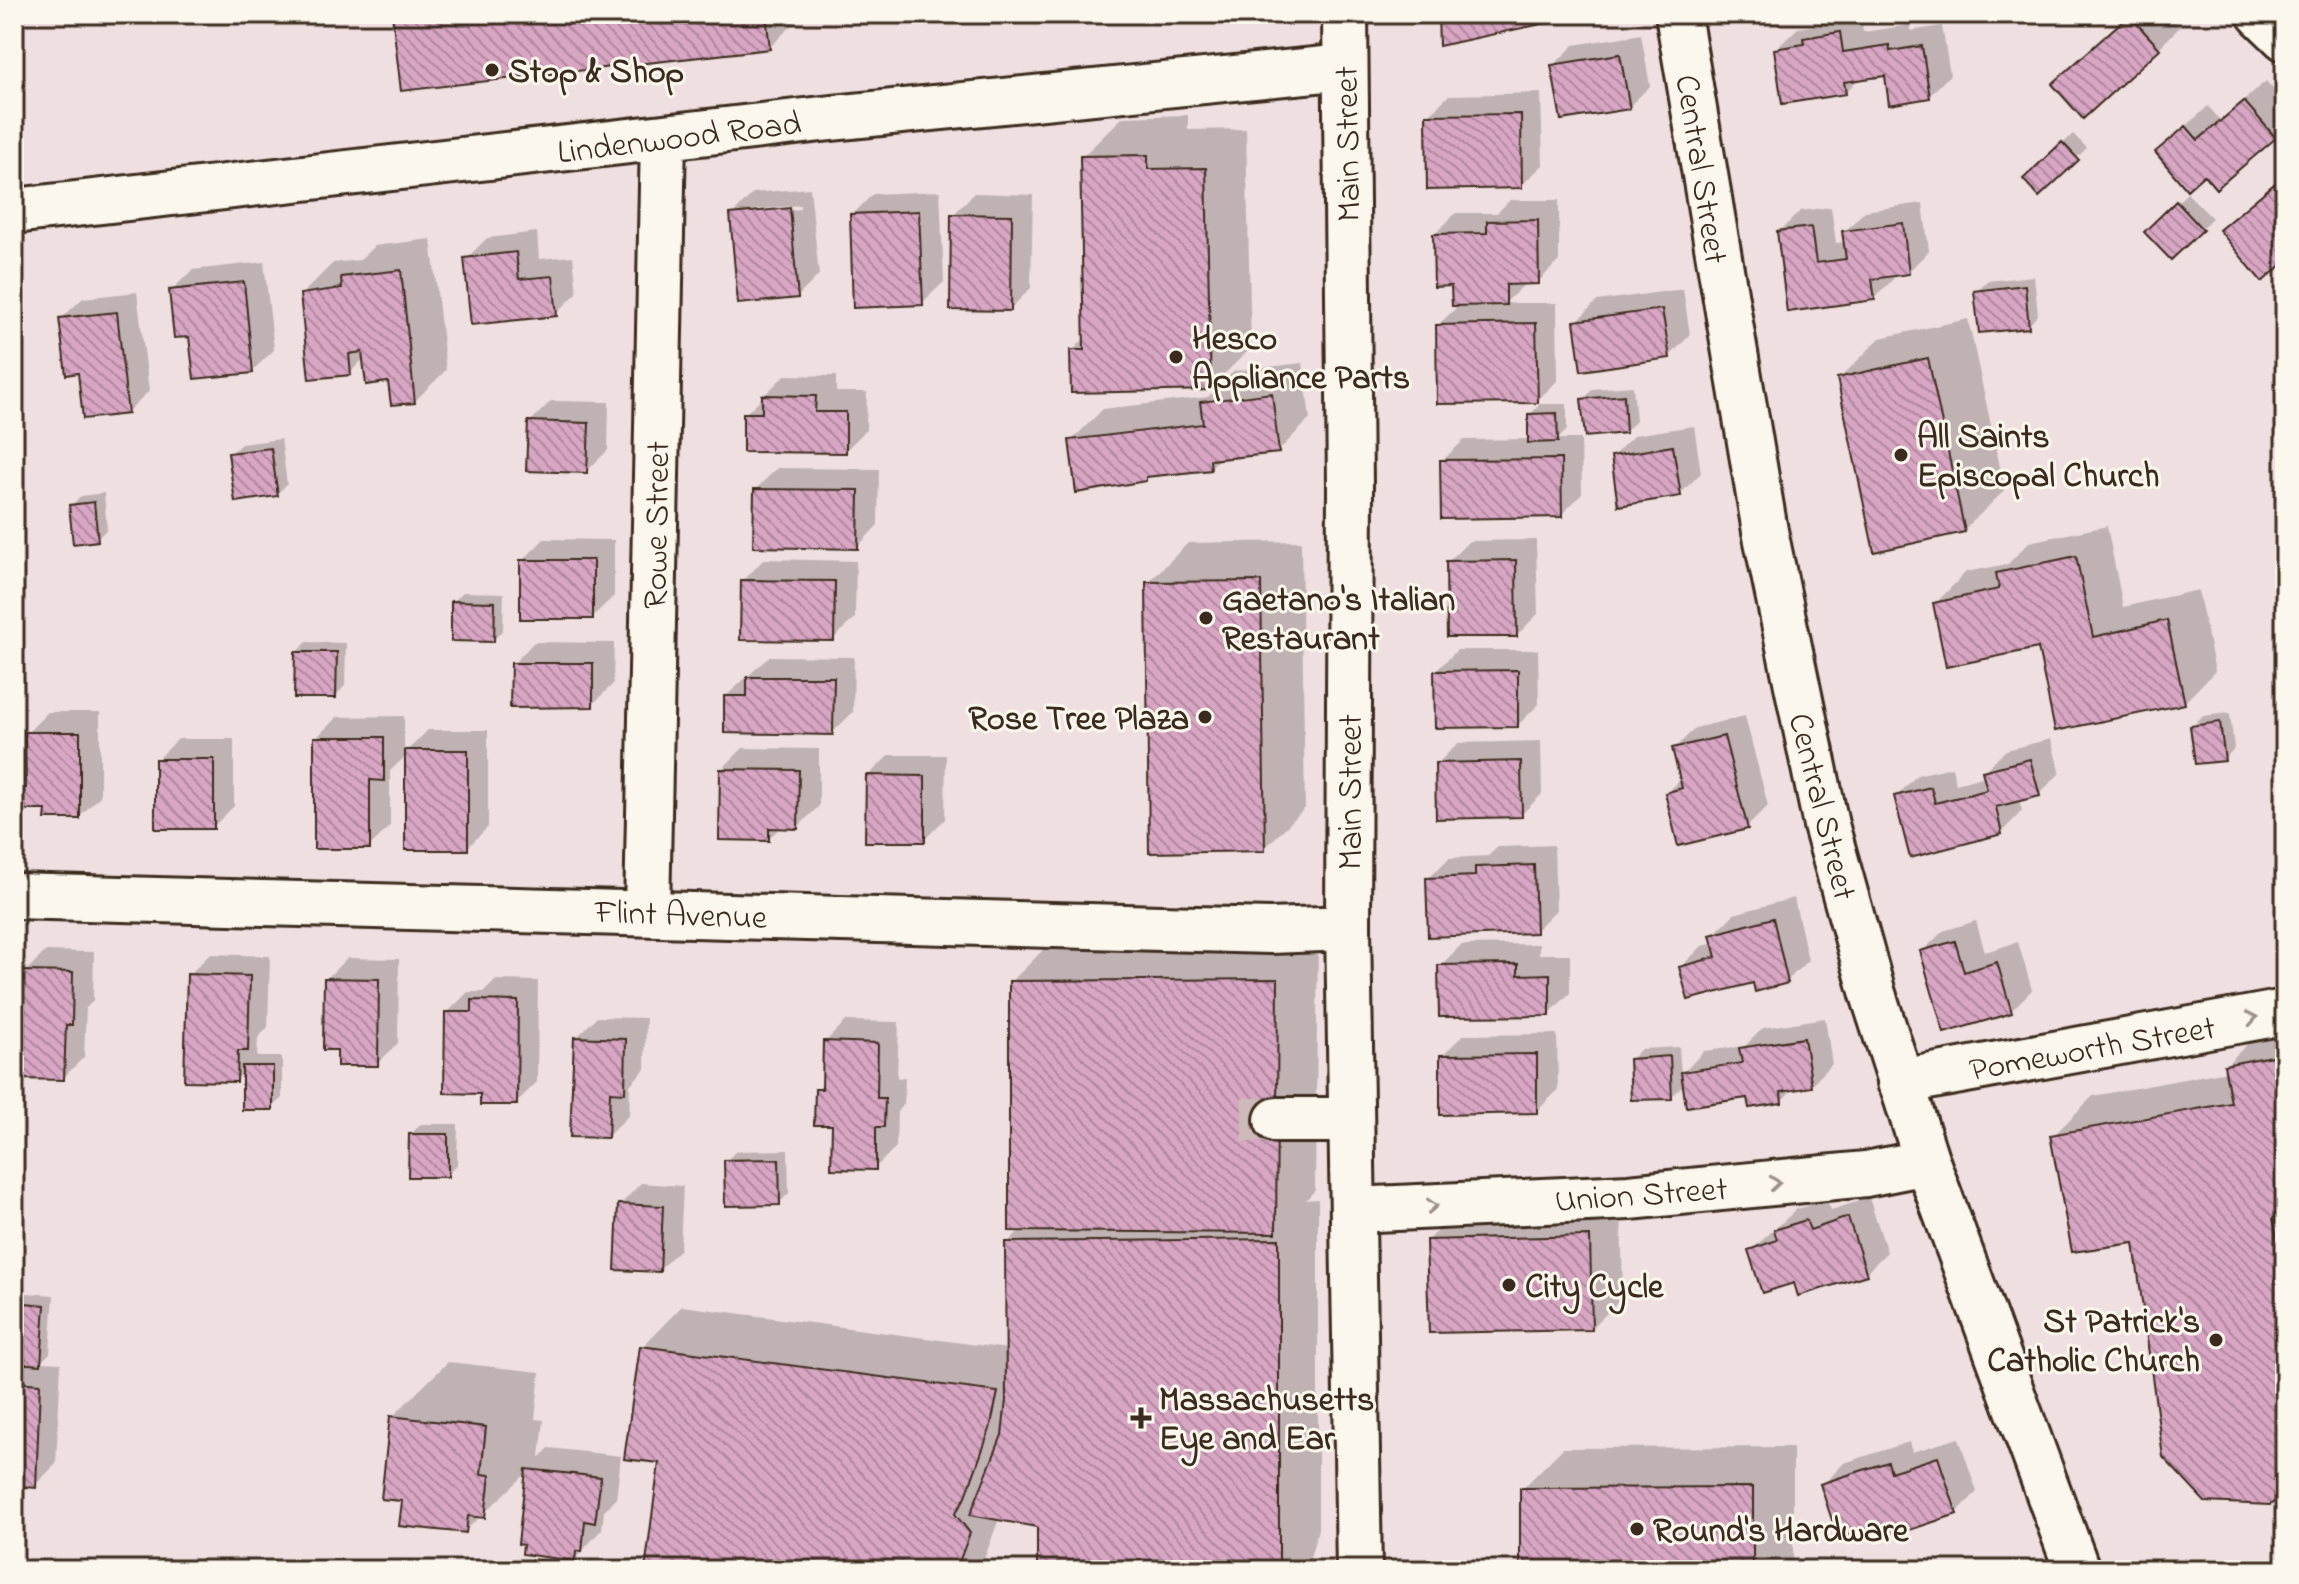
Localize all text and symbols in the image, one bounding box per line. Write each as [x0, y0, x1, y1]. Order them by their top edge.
place label: Stop & Shop [508, 49, 684, 99]
marker: Stop & Shop [483, 61, 501, 79]
street label: Main Street [1324, 65, 1376, 222]
street label: Central Street [1659, 71, 1739, 268]
street label: Lindenwood Road [555, 100, 804, 180]
place label: Hesco Appliance Parts [1192, 316, 1410, 405]
marker: Hesco Appliance Parts [1167, 348, 1185, 366]
place label: All Saints Episcopal Church [1917, 414, 2159, 503]
street label: Rowe Street [633, 441, 685, 610]
marker: All Saints Episcopal Church [1892, 446, 1910, 464]
place label: Gaetano's Italian Restaurant [1222, 577, 1455, 666]
marker: Gaetano's Italian Restaurant [1197, 609, 1215, 627]
place label: Rose Tree Plaza [968, 696, 1189, 746]
marker: Rose Tree Plaza [1196, 708, 1214, 726]
street label: Central Street [1773, 708, 1867, 906]
street label: Main Street [1328, 714, 1378, 870]
street label: Flint Avenue [593, 889, 769, 945]
street label: Pomeworth Street [1966, 1005, 2220, 1097]
one-way arrow [2245, 1010, 2259, 1027]
street label: Union Street [1553, 1166, 1729, 1228]
one-way arrow [1769, 1175, 1782, 1192]
one-way arrow [1425, 1198, 1438, 1215]
place label: City Cycle [1525, 1264, 1664, 1315]
marker: City Cycle [1500, 1276, 1518, 1294]
place label: St Patrick's Catholic Church [1987, 1299, 2200, 1388]
marker: St Patrick's Catholic Church [2207, 1331, 2225, 1349]
place label: Massachusetts Eye and Ear [1159, 1377, 1374, 1467]
marker: Massachusetts Eye and Ear [1130, 1407, 1152, 1429]
place label: Round's Hardware [1653, 1508, 1909, 1558]
marker: Round's Hardware [1628, 1520, 1646, 1538]

